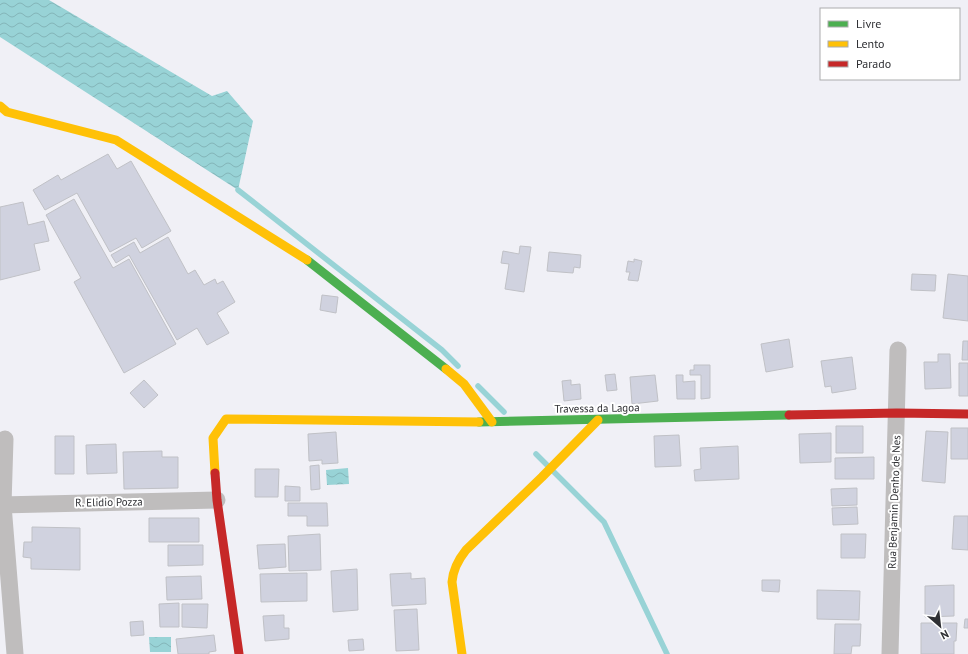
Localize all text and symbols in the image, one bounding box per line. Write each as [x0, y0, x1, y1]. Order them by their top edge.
legend [820, 8, 960, 80]
text: Livre [856, 16, 881, 31]
text: Lento [856, 36, 885, 51]
text: Parado [856, 56, 891, 71]
street label: Travessa da Lagoa [554, 400, 640, 416]
street label: Rua Benjamin Denho de Nes [885, 435, 903, 569]
street label: R. Elidio Pozza [75, 494, 143, 510]
north arrow [920, 606, 960, 646]
text: N [938, 627, 951, 643]

